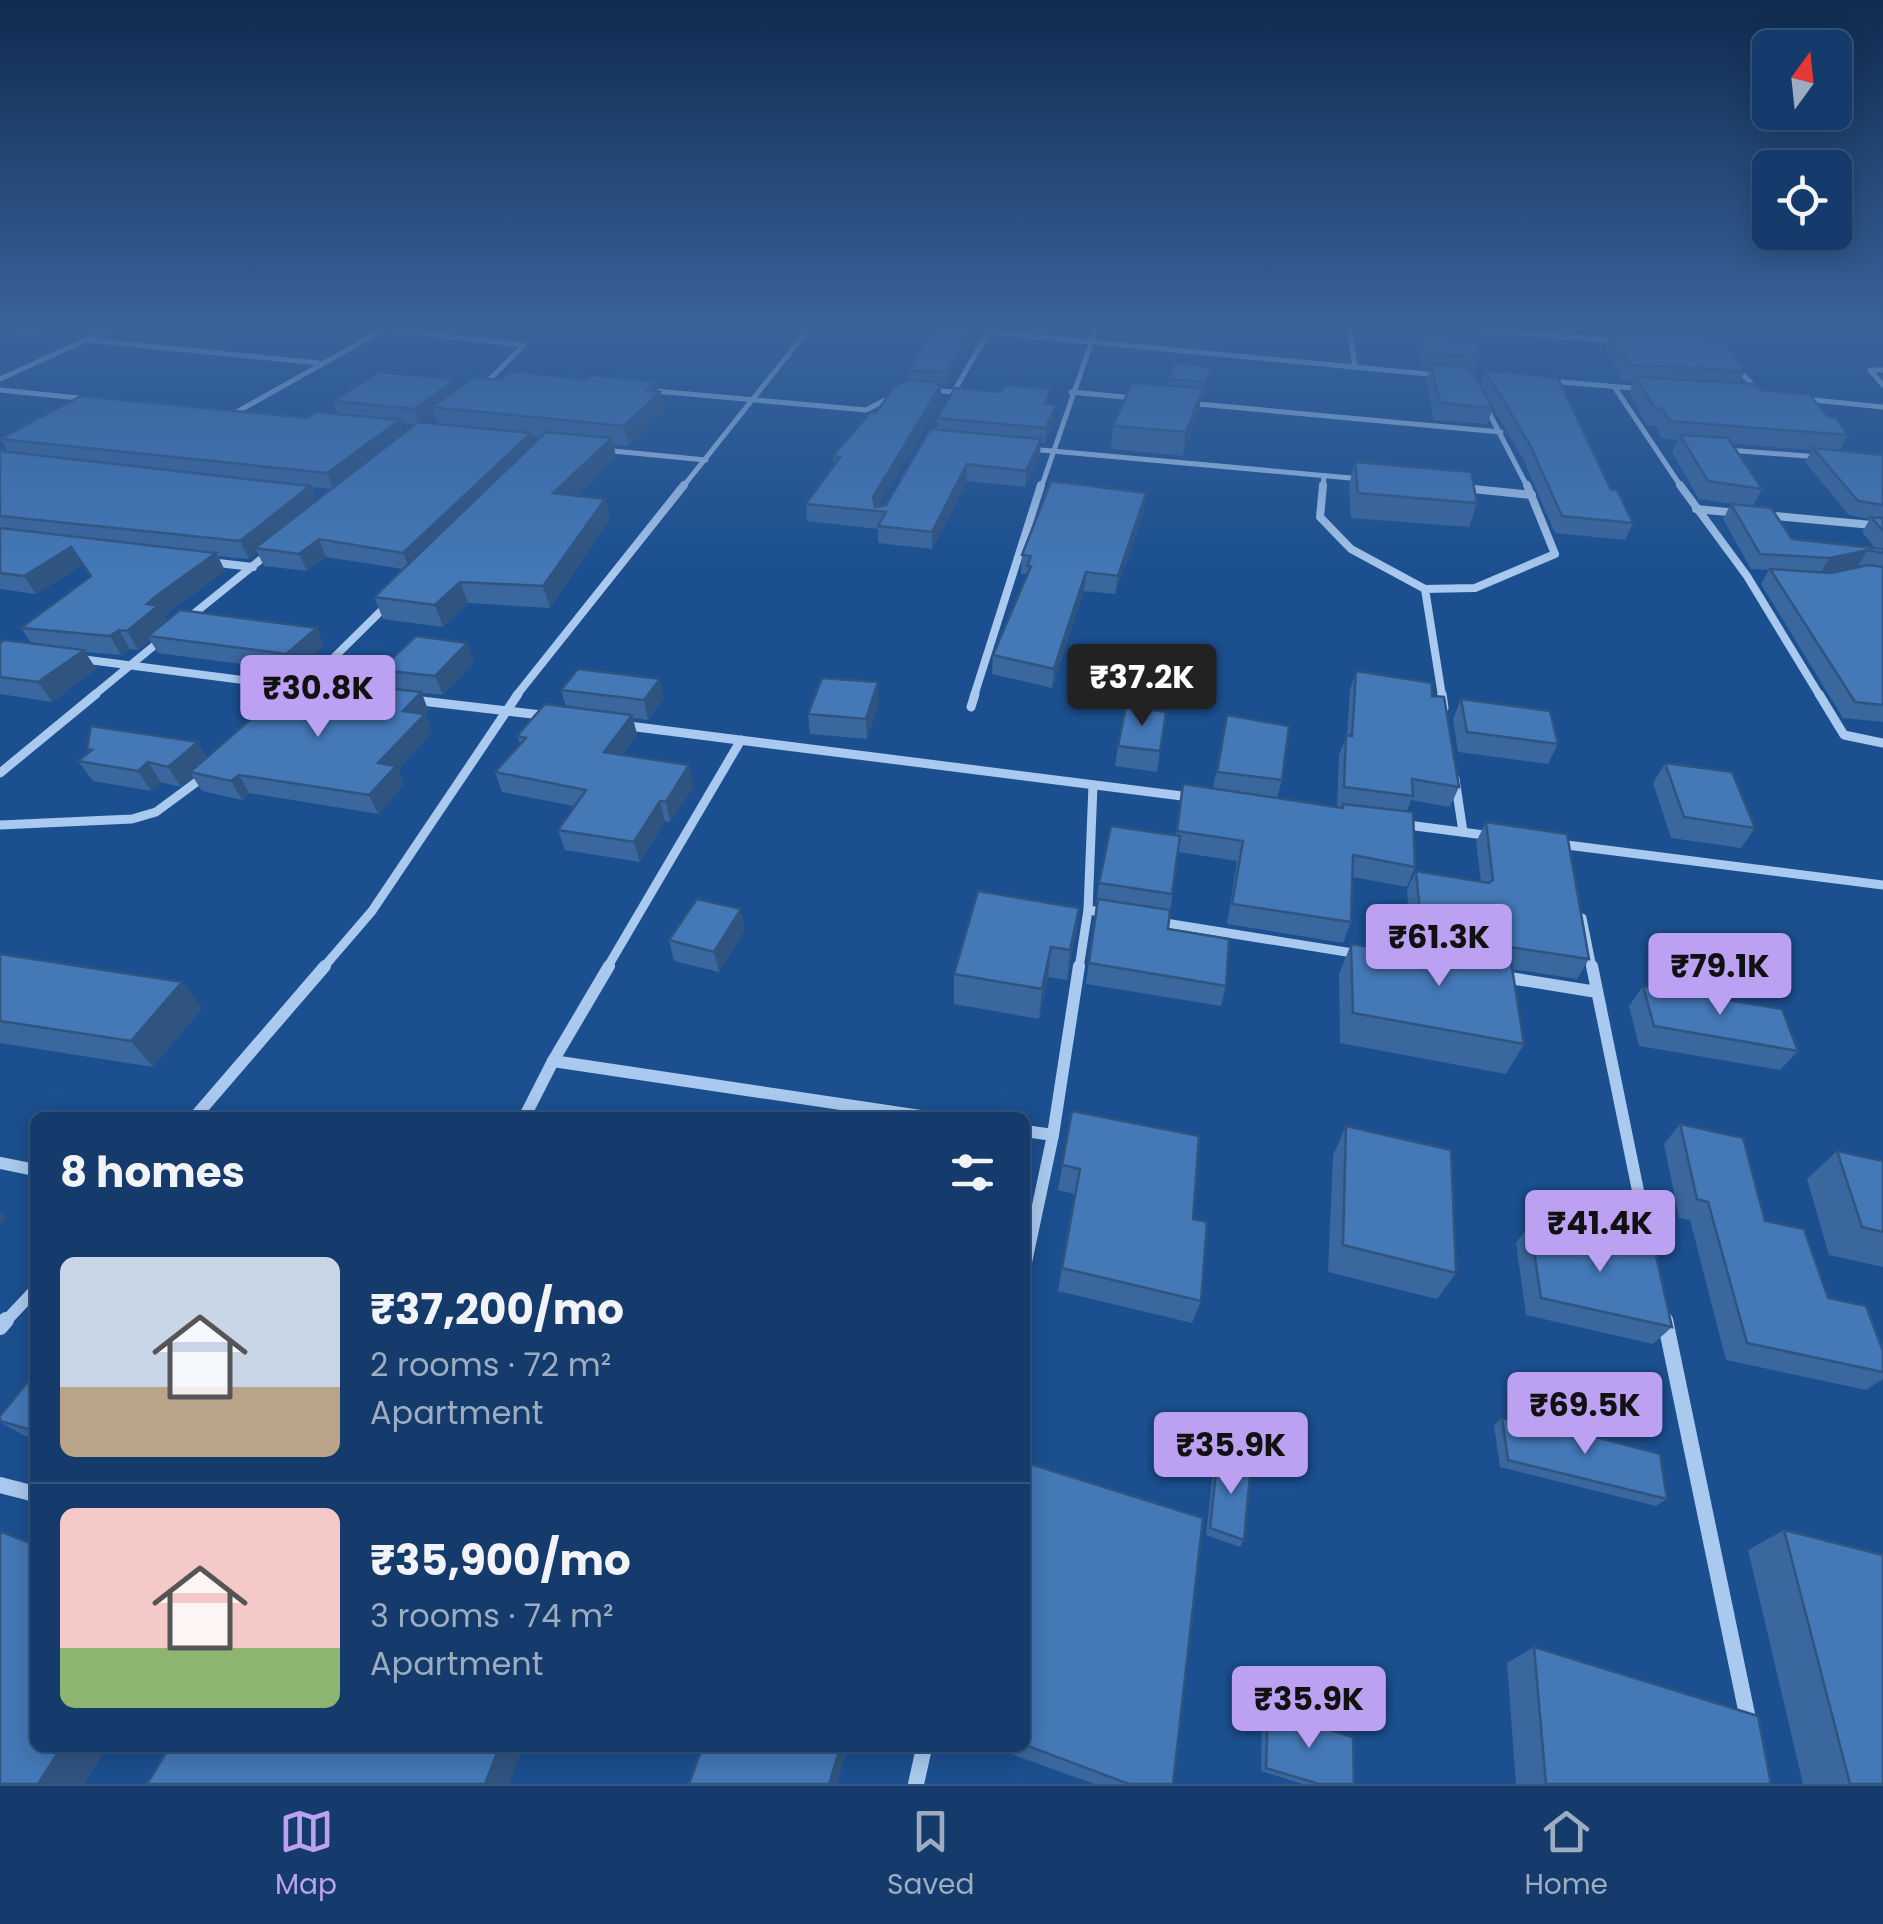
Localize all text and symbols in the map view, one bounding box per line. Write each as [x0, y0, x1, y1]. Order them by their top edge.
north arrow [1752, 30, 1852, 130]
map controls [1752, 30, 1852, 250]
button: locate [1752, 150, 1852, 250]
pin: ₹37.2K [1061, 644, 1223, 729]
text: ₹37.2K [1089, 654, 1195, 699]
pin: ₹30.8K [237, 655, 399, 740]
text: ₹30.8K [262, 665, 374, 710]
pin: ₹61.3K [1358, 904, 1520, 989]
text: ₹61.3K [1388, 914, 1490, 959]
pin: ₹79.1K [1639, 933, 1801, 1018]
text: ₹79.1K [1670, 943, 1770, 988]
text: 8 homes [60, 1143, 245, 1202]
icon: filters [945, 1145, 1000, 1200]
pin: ₹41.4K [1519, 1190, 1681, 1275]
text: ₹41.4K [1547, 1200, 1653, 1245]
text: ₹37,200/mo [370, 1280, 624, 1339]
icon: home [140, 1297, 260, 1417]
text: 2 rooms · 72 m² [370, 1342, 611, 1387]
pin: ₹69.5K [1504, 1372, 1666, 1457]
text: ₹69.5K [1529, 1382, 1641, 1427]
text: Apartment [370, 1390, 543, 1435]
pin: ₹35.9K [1150, 1412, 1312, 1497]
text: ₹35.9K [1176, 1422, 1286, 1467]
text: ₹35,900/mo [370, 1531, 631, 1590]
icon: home [140, 1548, 260, 1668]
text: 3 rooms · 74 m² [370, 1593, 614, 1638]
text: Apartment [370, 1641, 543, 1686]
pin: ₹35.9K [1228, 1666, 1390, 1751]
text: ₹35.9K [1254, 1676, 1364, 1721]
tab: Map [275, 1804, 337, 1906]
tab: Saved [887, 1804, 974, 1906]
tab: Home [1524, 1804, 1608, 1906]

